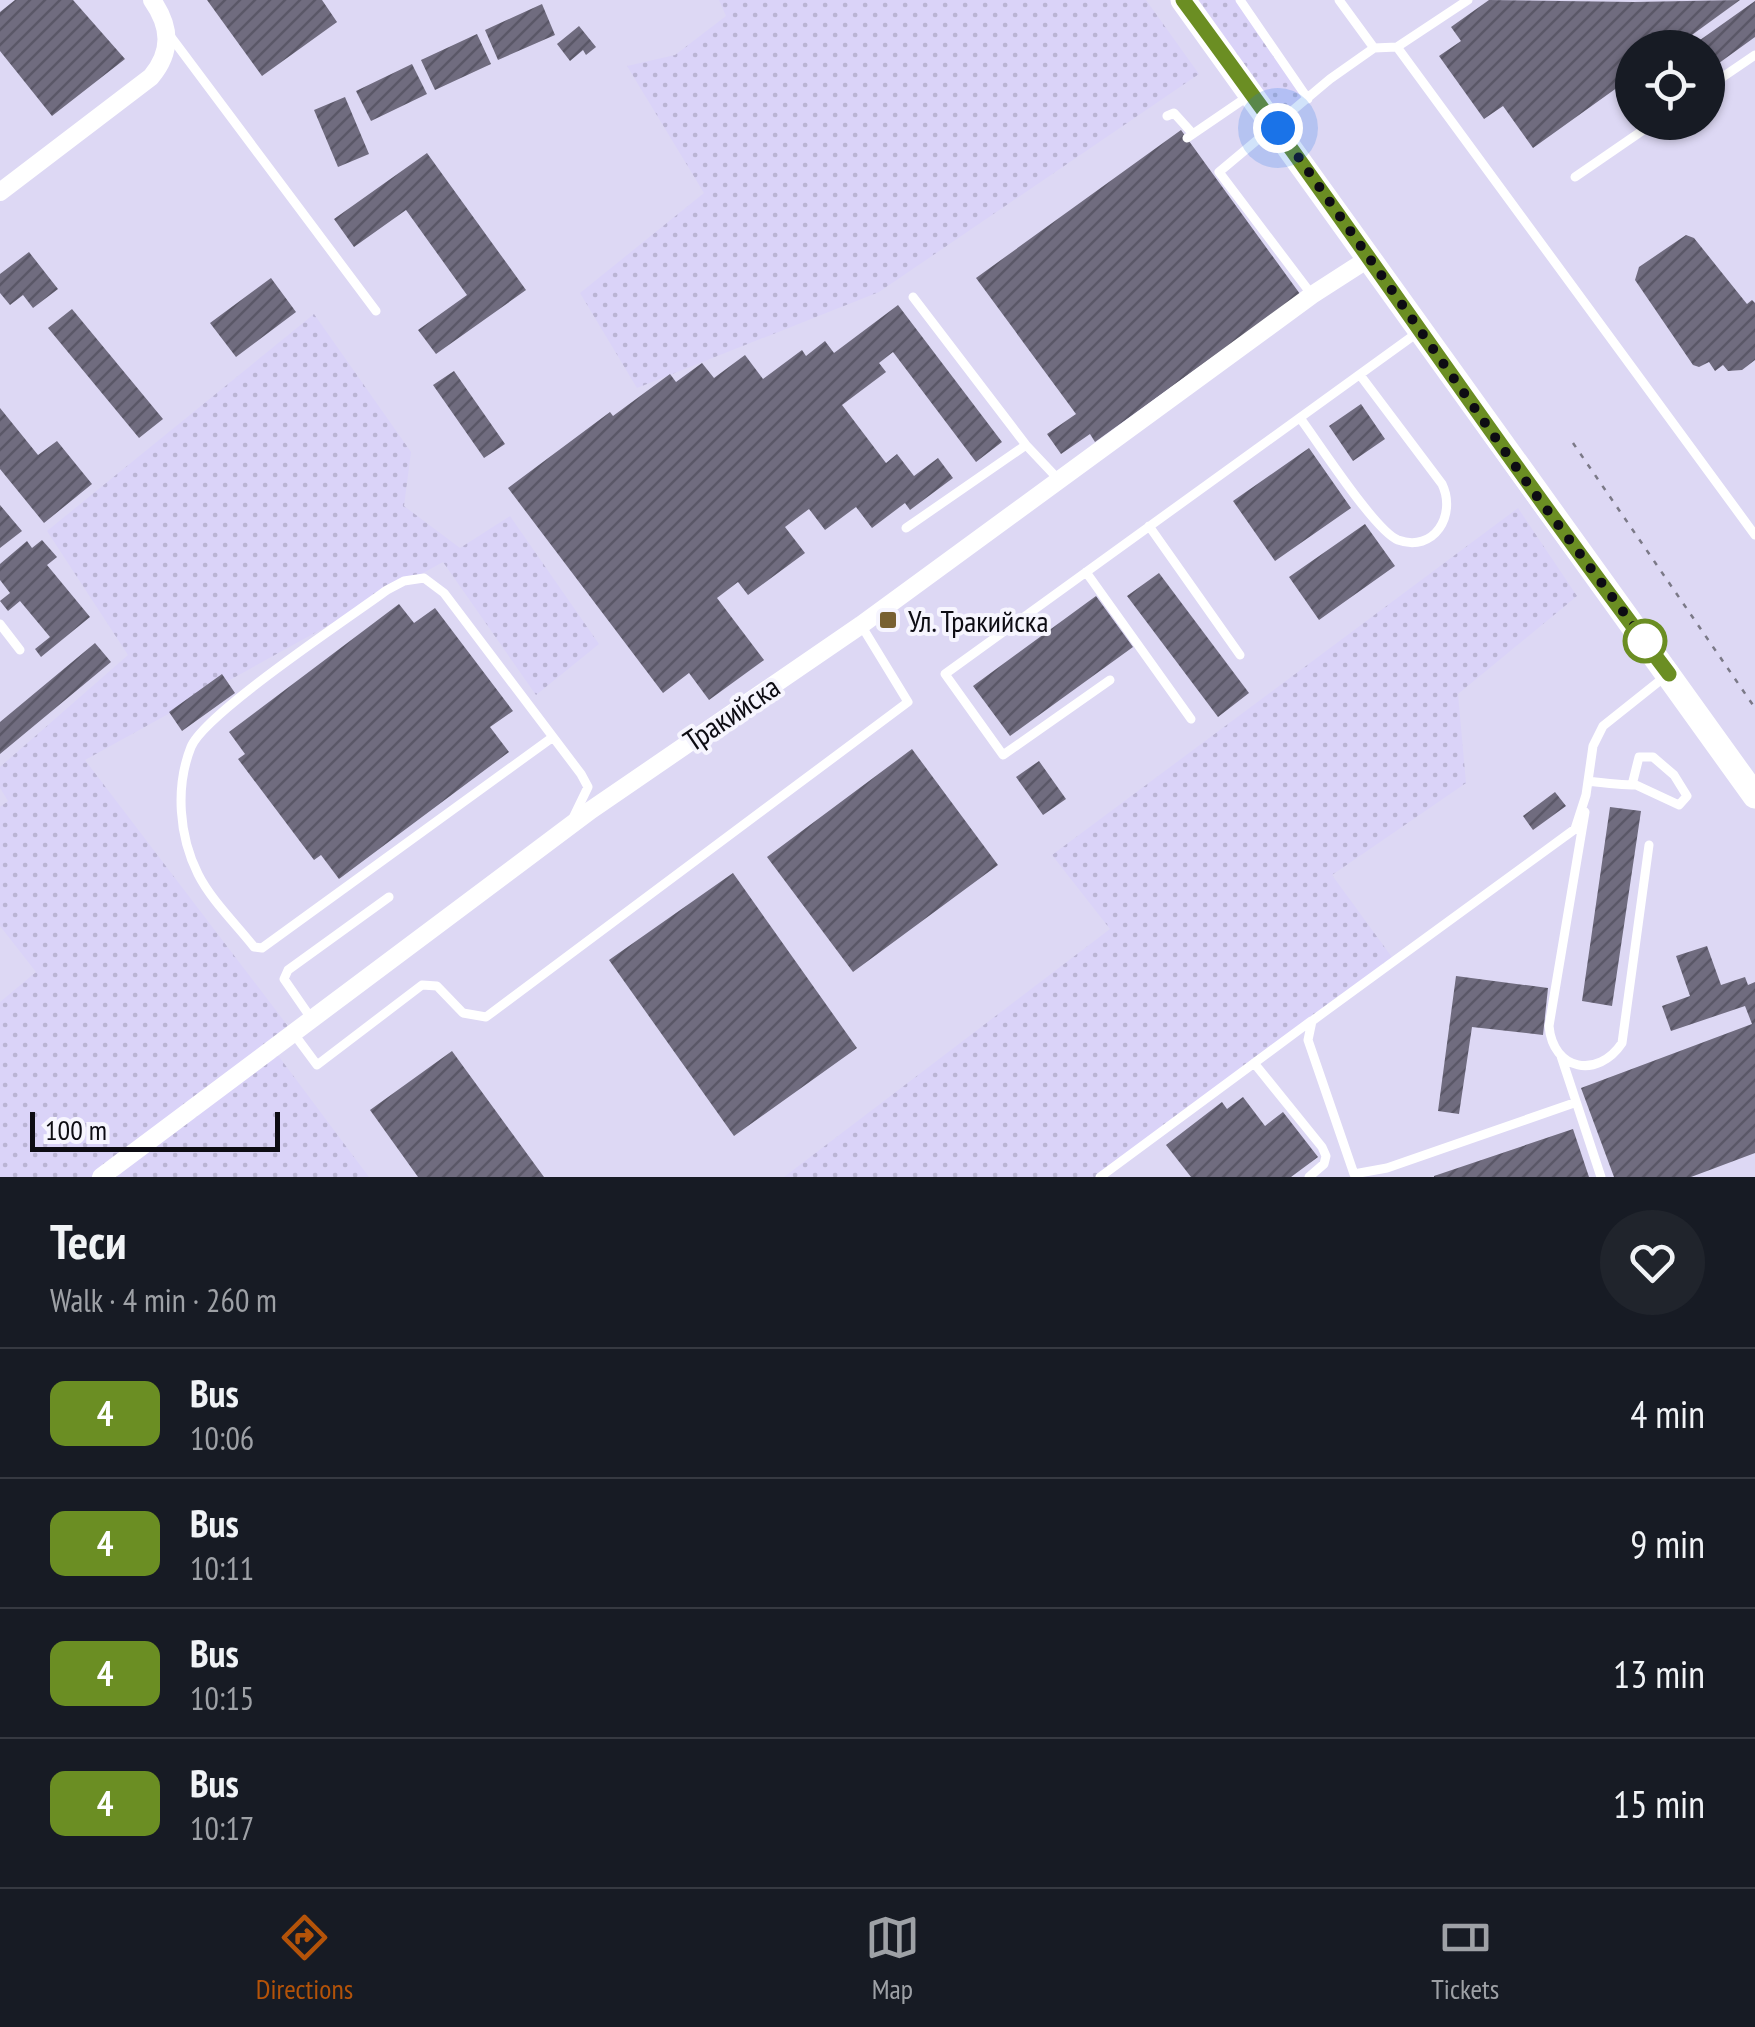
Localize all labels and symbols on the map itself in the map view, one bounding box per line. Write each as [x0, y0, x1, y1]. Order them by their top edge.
your location [1253, 103, 1303, 153]
place label: Ул. Тракийска [908, 601, 1048, 640]
marker: Ул. Тракийска [877, 609, 899, 631]
unlabelled marker [1624, 620, 1666, 662]
street label: Тракийска [675, 667, 787, 759]
scale bar [30, 1107, 280, 1152]

